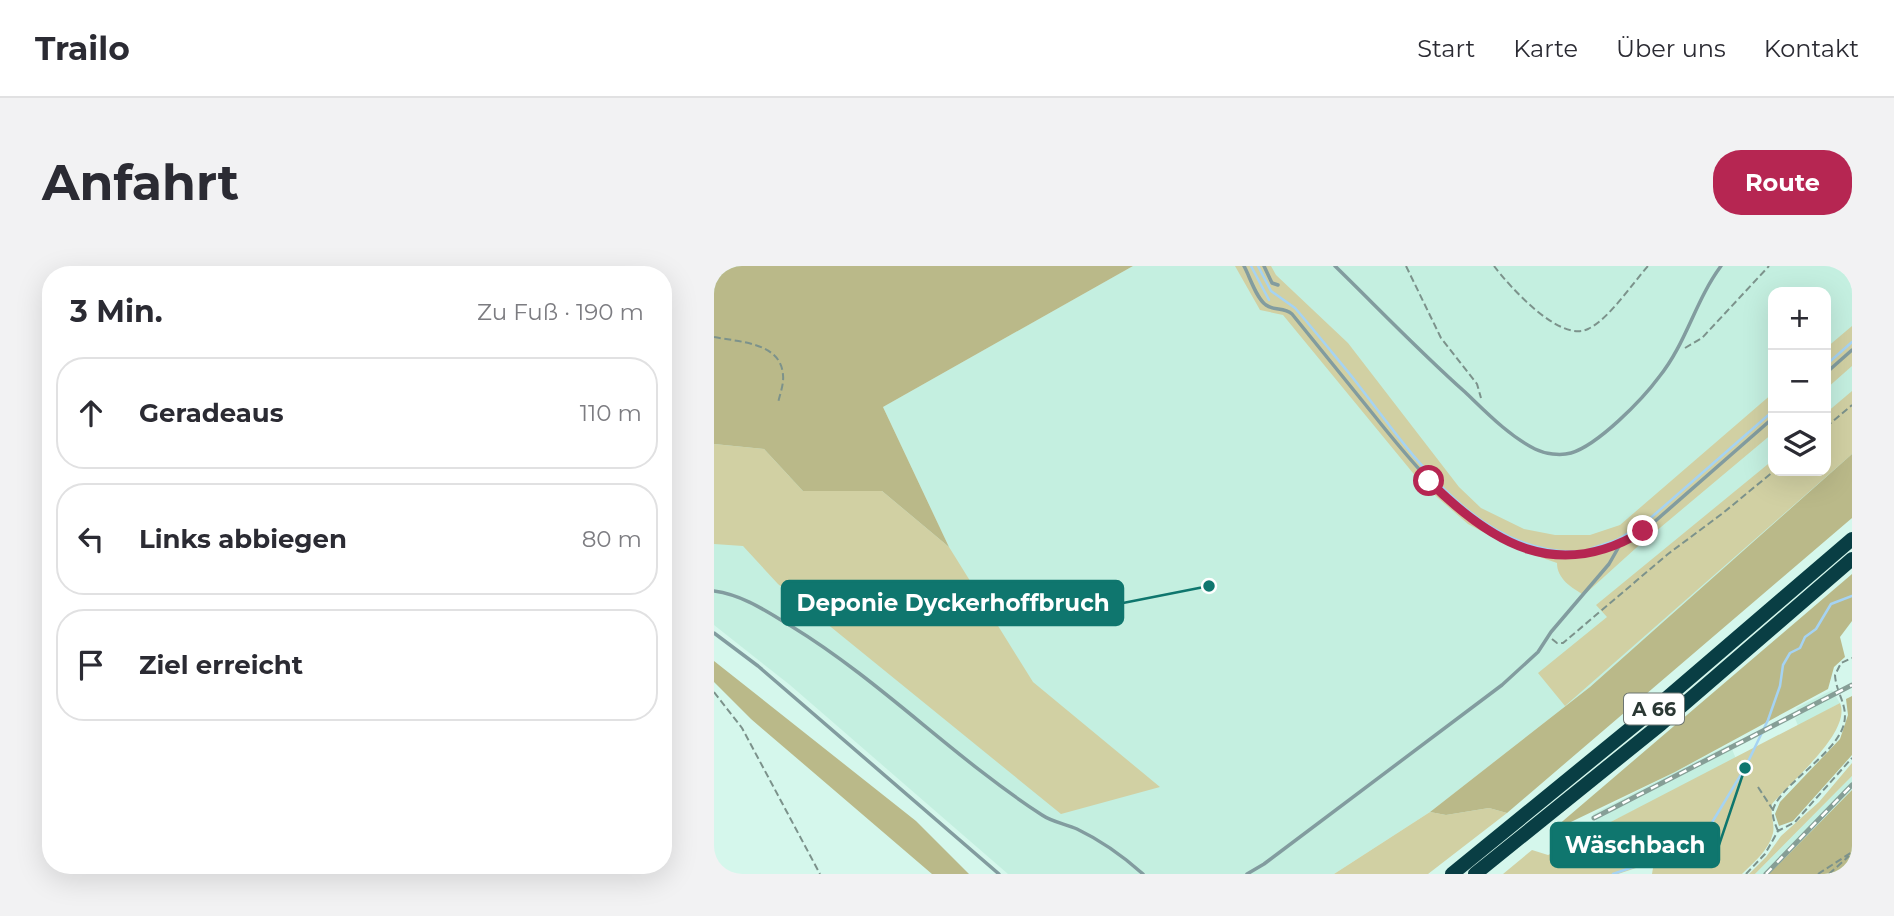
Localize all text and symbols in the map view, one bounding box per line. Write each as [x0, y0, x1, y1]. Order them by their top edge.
text: Trailo [35, 28, 130, 68]
text: Start [1417, 34, 1475, 63]
text: Karte [1513, 34, 1578, 63]
text: Über uns [1616, 34, 1726, 63]
text: Kontakt [1764, 34, 1859, 63]
button: Route [1713, 150, 1852, 215]
text: Anfahrt [42, 153, 239, 212]
map controls [1768, 287, 1831, 476]
button: + [1768, 287, 1831, 350]
text: 3 Min. [70, 293, 163, 330]
text: Zu Fuß · 190 m [477, 298, 644, 326]
button: − [1768, 350, 1831, 413]
icon: ahead [72, 394, 110, 432]
text: Geradeaus [139, 397, 284, 429]
text: 110 m [580, 399, 642, 427]
button: layers [1768, 413, 1831, 476]
route start [1413, 465, 1444, 496]
route end [1627, 515, 1658, 546]
icon: left [72, 520, 110, 558]
text: Links abbiegen [139, 523, 347, 555]
text: 80 m [582, 525, 642, 553]
callout: Deponie Dyckerhoffbruch [782, 581, 1123, 625]
text: Deponie Dyckerhoffbruch [796, 589, 1110, 617]
icon: arrive [72, 646, 110, 684]
text: Ziel erreicht [139, 649, 303, 681]
road number: A 66 [1624, 694, 1684, 724]
callout: Wäschbach [1551, 823, 1719, 867]
text: Wäschbach [1565, 831, 1705, 859]

